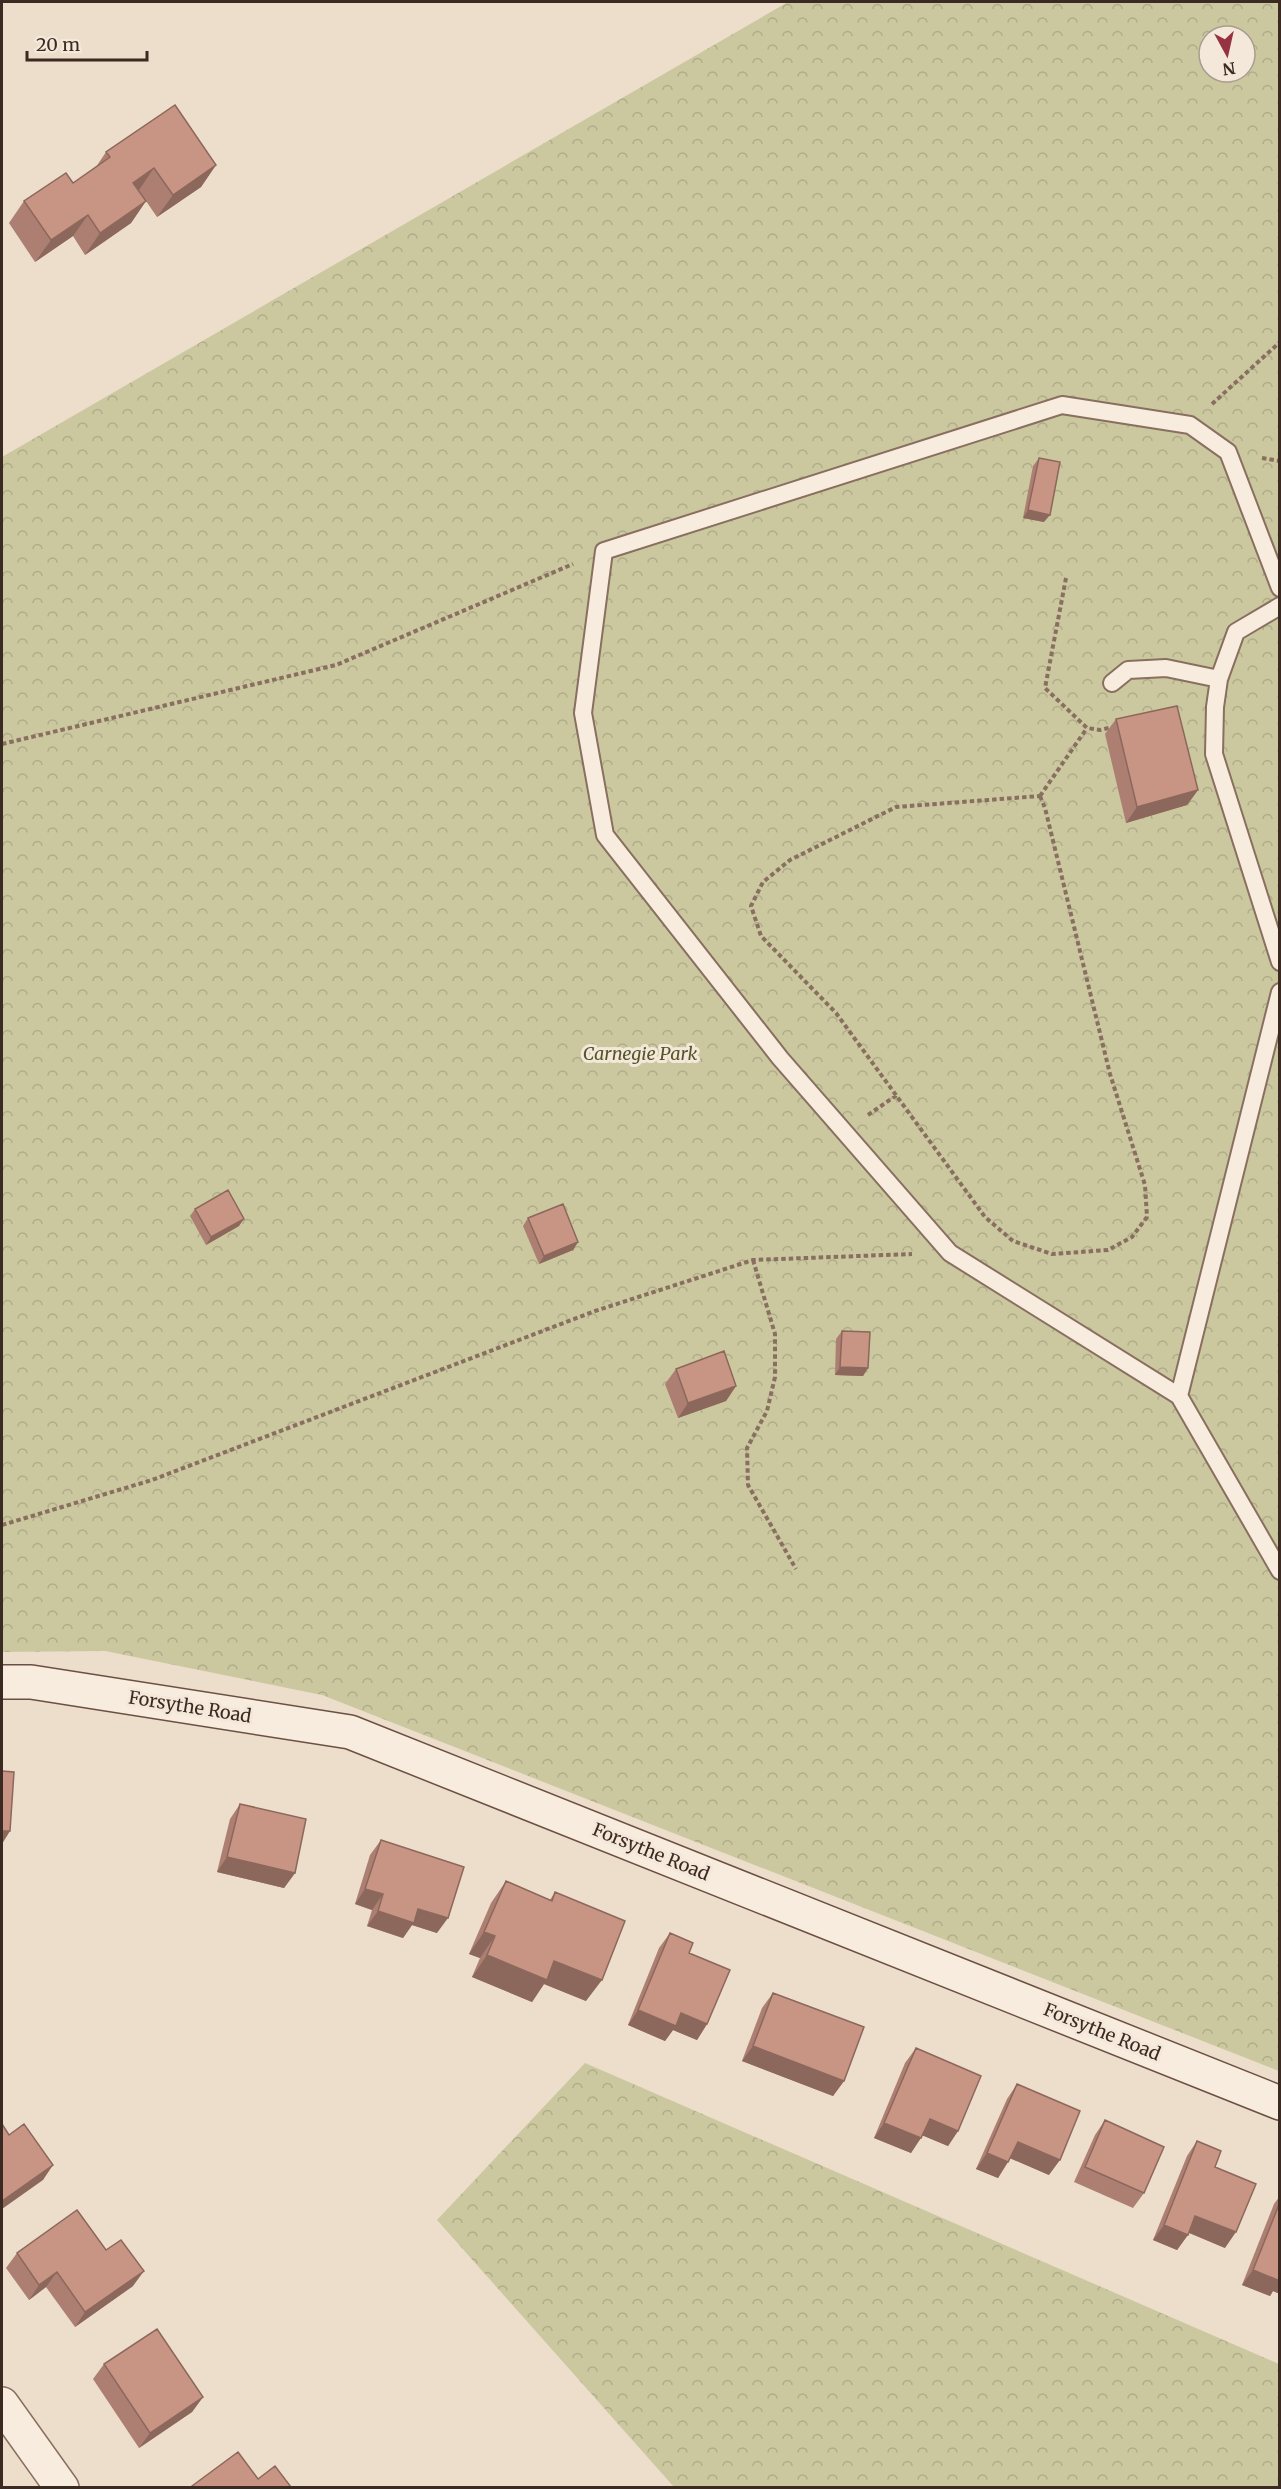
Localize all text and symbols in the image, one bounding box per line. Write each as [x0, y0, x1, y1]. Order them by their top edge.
scale bar [27, 24, 147, 62]
north arrow [1197, 24, 1257, 84]
text: 20 m [36, 33, 80, 56]
text: N [1221, 58, 1237, 80]
park label: Carnegie Park [583, 1042, 698, 1065]
street label: Forsythe Road [127, 1685, 253, 1728]
street label: Forsythe Road [589, 1818, 713, 1885]
street label: Forsythe Road [1040, 1998, 1164, 2065]

